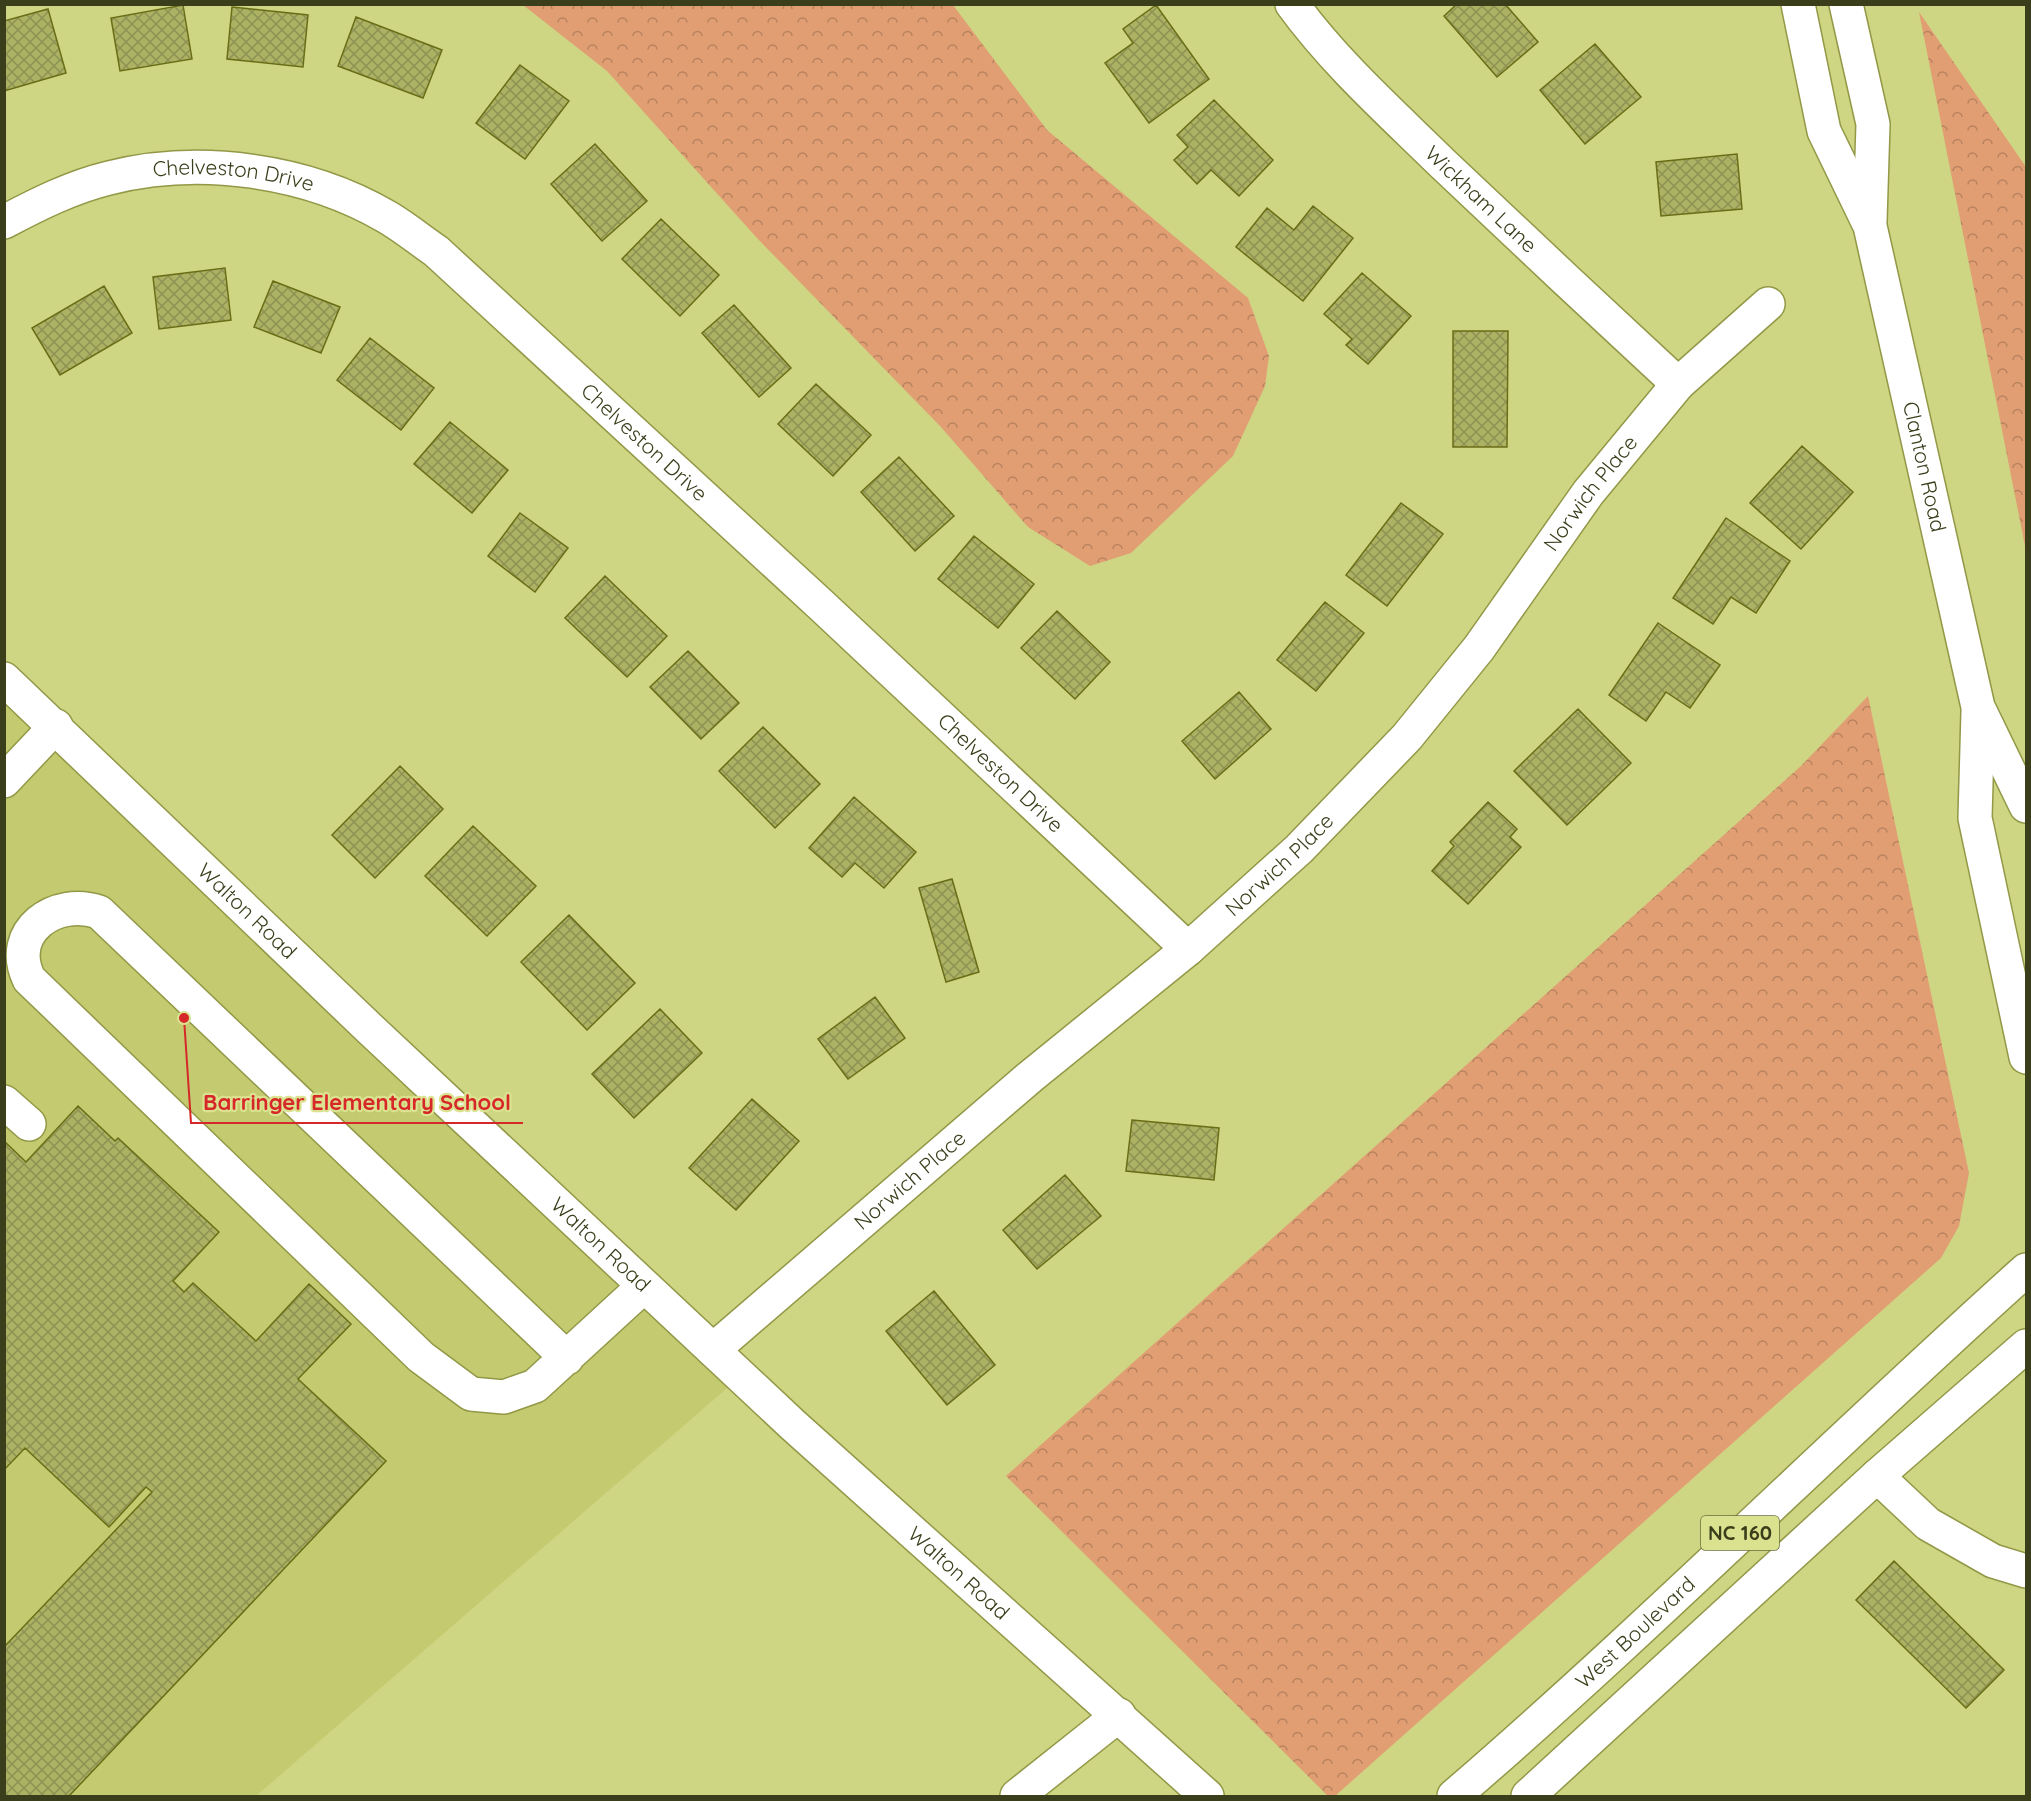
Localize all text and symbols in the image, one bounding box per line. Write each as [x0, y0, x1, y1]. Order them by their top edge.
street label: Wickham Lane [1420, 140, 1543, 258]
street label: Chelveston Drive [151, 153, 318, 196]
street label: Chelveston Drive [576, 377, 714, 506]
street label: Clanton Road [1898, 399, 1952, 534]
street label: Norwich Place [1537, 430, 1642, 556]
street label: Chelveston Drive [933, 707, 1069, 837]
street label: Norwich Place [1219, 807, 1338, 921]
street label: Walton Road [193, 857, 303, 964]
callout: Barringer Elementary School [191, 1083, 523, 1123]
text: Barringer Elementary School [203, 1088, 511, 1116]
street label: Norwich Place [848, 1124, 970, 1235]
street label: Walton Road [546, 1191, 656, 1297]
road number: NC 160 [1701, 1516, 1779, 1550]
street label: Walton Road [903, 1520, 1015, 1625]
street label: West Boulevard [1570, 1571, 1700, 1694]

